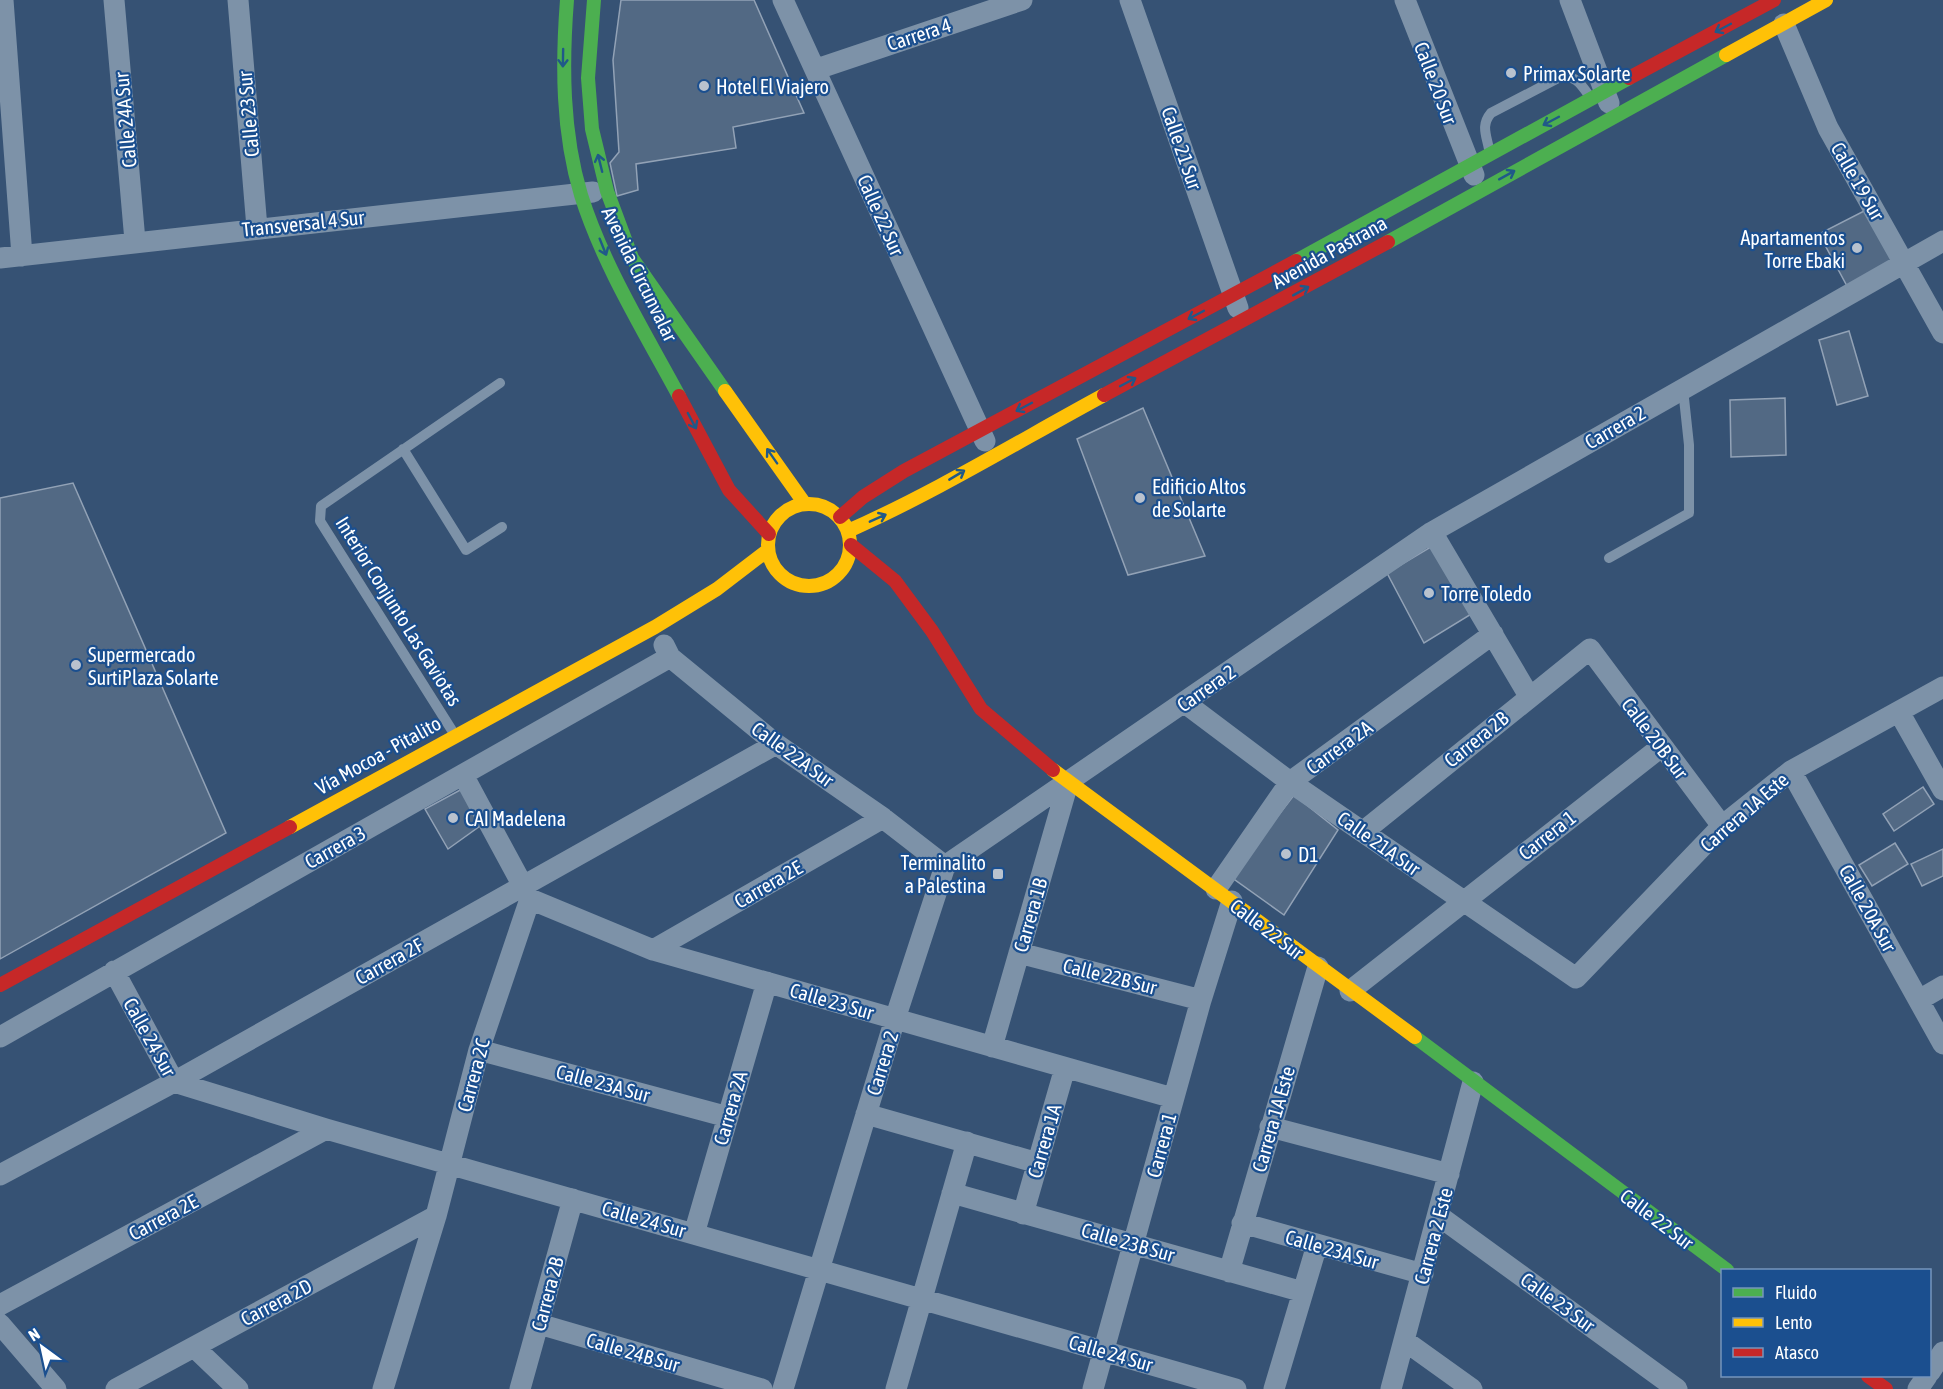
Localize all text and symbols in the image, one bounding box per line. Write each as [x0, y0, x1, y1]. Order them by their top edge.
street label: Carrera 4 [884, 13, 954, 55]
one-way arrow [1715, 22, 1732, 34]
street label: Calle 20 Sur [1410, 39, 1463, 128]
one-way arrow [557, 48, 569, 68]
place label: Primax Solarte [1523, 62, 1631, 85]
marker: Primax Solarte [1504, 66, 1518, 80]
street label: Calle 23 Sur [233, 69, 263, 158]
street label: Calle 24A Sur [109, 70, 141, 169]
place label: Hotel El Viajero [716, 75, 829, 98]
marker: Hotel El Viajero [697, 79, 711, 93]
street label: Calle 21 Sur [1157, 104, 1207, 193]
one-way arrow [1543, 116, 1561, 127]
street label: Calle 19 Sur [1827, 138, 1890, 225]
one-way arrow [594, 154, 606, 173]
one-way arrow [1498, 169, 1515, 181]
street label: Calle 22 Sur [853, 171, 909, 260]
street label: Avenida Circunvalar [597, 203, 683, 346]
street label: Transversal 4 Sur [241, 205, 366, 241]
street label: Avenida Pastrana [1267, 211, 1391, 293]
place label: Apartamentos Torre Ebaki [1740, 226, 1845, 272]
one-way arrow [598, 238, 609, 256]
marker: Apartamentos Torre Ebaki [1850, 241, 1864, 255]
one-way arrow [1291, 285, 1309, 296]
one-way arrow [1188, 310, 1206, 322]
one-way arrow [1119, 376, 1137, 387]
one-way arrow [1016, 401, 1033, 413]
street label: Carrera 2 [1581, 401, 1649, 453]
one-way arrow [687, 411, 698, 429]
one-way arrow [766, 448, 778, 464]
one-way arrow [948, 469, 965, 481]
place label: Edificio Altos de Solarte [1152, 475, 1246, 521]
marker: Edificio Altos de Solarte [1133, 491, 1147, 505]
street label: Interior Conjunto Las Gaviotas [331, 512, 467, 710]
one-way arrow [868, 512, 886, 523]
place label: Torre Toledo [1441, 582, 1532, 605]
marker: Torre Toledo [1422, 586, 1436, 600]
place label: Supermercado SurtiPlaza Solarte [88, 643, 219, 689]
marker: Supermercado SurtiPlaza Solarte [69, 658, 83, 672]
street label: Carrera 2 [1172, 660, 1240, 716]
street label: Calle 20B Sur [1617, 693, 1694, 784]
street label: Carrera 2B [1439, 706, 1513, 772]
street label: Vía Mocoa - Pitalito [311, 711, 445, 799]
street label: Carrera 2A [1302, 715, 1377, 779]
street label: Calle 22A Sur [747, 717, 839, 792]
street label: Carrera 1A Este [1695, 768, 1793, 856]
street label: Calle 21A Sur [1333, 806, 1426, 881]
street label: Carrera 1 [1514, 806, 1580, 864]
place label: CAI Madelena [465, 807, 566, 830]
marker: CAI Madelena [446, 811, 460, 825]
street label: Carrera 3 [301, 821, 369, 873]
place label: D1 [1298, 843, 1319, 866]
marker: D1 [1279, 847, 1293, 861]
place label: Terminalito a Palestina [901, 851, 986, 897]
street label: Carrera 2E [730, 855, 806, 913]
street label: Calle 20A Sur [1835, 861, 1902, 956]
marker: Terminalito a Palestina [991, 867, 1005, 881]
street label: Carrera 1B [1009, 875, 1052, 955]
street label: Calle 22 Sur [1226, 894, 1309, 965]
street label: Carrera 2F [351, 933, 427, 989]
street label: Calle 22B Sur [1061, 953, 1160, 999]
street label: Calle 23 Sur [787, 978, 878, 1024]
street label: Calle 24 Sur [119, 994, 181, 1081]
street label: Carrera 2 [861, 1028, 903, 1098]
street label: Carrera 2C [452, 1036, 494, 1114]
street label: Calle 23A Sur [554, 1059, 653, 1107]
street label: Carrera 1A Este [1247, 1063, 1299, 1175]
street label: Carrera 2A [708, 1068, 752, 1148]
street label: Carrera 1A [1022, 1101, 1066, 1181]
street label: Carrera 1 [1141, 1110, 1181, 1180]
street label: Calle 22 Sur [1616, 1184, 1699, 1255]
street label: Carrera 2 Este [1409, 1185, 1457, 1287]
street label: Carrera 2E [125, 1189, 202, 1245]
street label: Calle 24 Sur [599, 1196, 690, 1242]
street label: Calle 23B Sur [1079, 1218, 1178, 1267]
street label: Calle 23A Sur [1283, 1225, 1382, 1274]
street label: Carrera 2B [526, 1254, 568, 1333]
street label: Calle 23 Sur [1516, 1267, 1600, 1337]
legend [1721, 1269, 1931, 1377]
street label: Carrera 2D [236, 1274, 316, 1330]
text: Fluido [1775, 1282, 1817, 1303]
text: Lento [1775, 1312, 1812, 1333]
north arrow [12, 1317, 72, 1377]
text: N [25, 1324, 43, 1345]
street label: Calle 24B Sur [584, 1328, 683, 1377]
street label: Calle 24 Sur [1066, 1330, 1157, 1376]
text: Atasco [1775, 1342, 1819, 1363]

